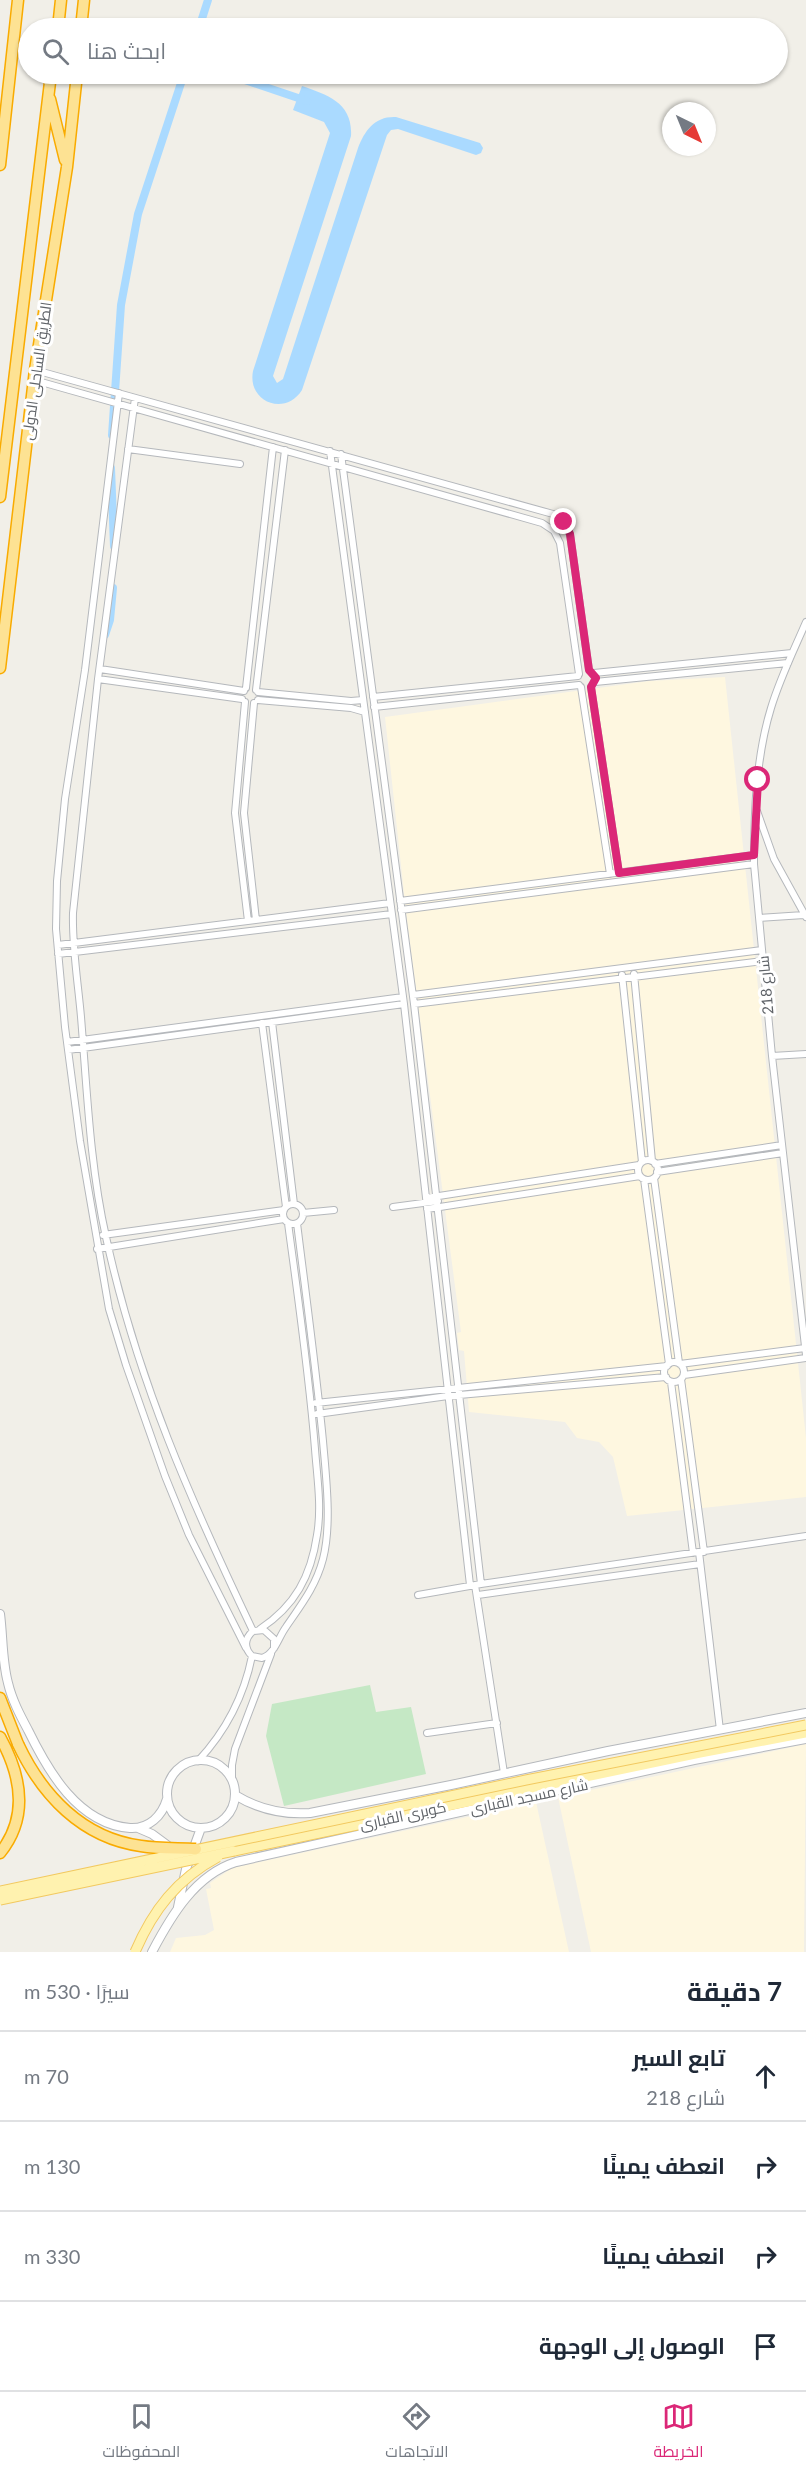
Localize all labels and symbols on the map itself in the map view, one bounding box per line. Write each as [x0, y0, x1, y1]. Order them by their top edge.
north arrow [662, 102, 716, 156]
street label: الطريق الساحلى الدولى [17, 301, 57, 441]
route end [550, 508, 576, 534]
route start [744, 766, 770, 792]
street label: شارع 218 [753, 955, 780, 1015]
street label: شارع مسجد القبارى [468, 1775, 590, 1820]
street label: كوبرى القبارى [358, 1797, 448, 1835]

